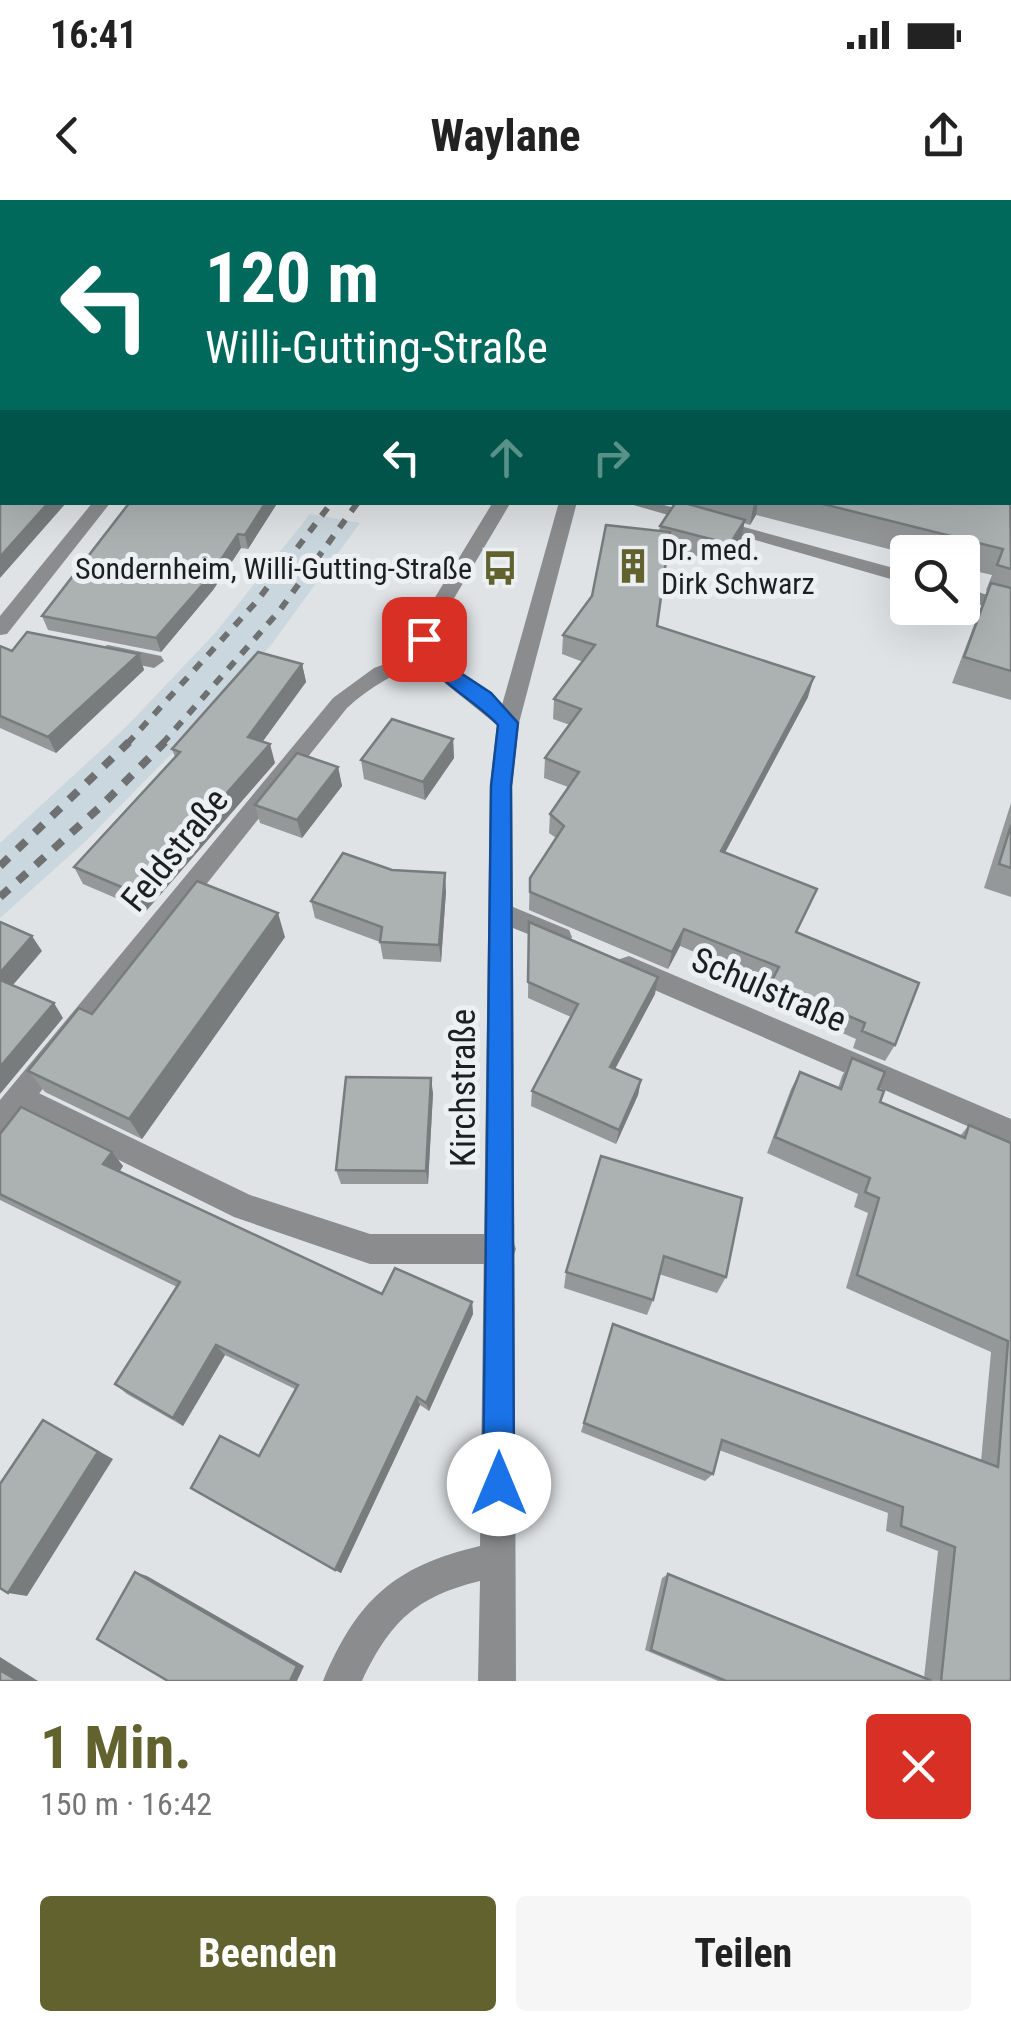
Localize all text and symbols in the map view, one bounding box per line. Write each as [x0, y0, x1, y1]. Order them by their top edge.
text: 16:41 [50, 13, 137, 57]
icon: back [40, 108, 95, 163]
icon: share [916, 108, 971, 163]
text: Waylane [430, 109, 581, 162]
text: 120 m [205, 237, 379, 319]
icon: left [40, 240, 170, 370]
text: Willi-Gutting-Straße [205, 321, 548, 374]
icon: left [374, 430, 429, 485]
icon: ahead [479, 430, 534, 485]
icon: right [584, 430, 639, 485]
place label: Dr. med. Dirk Schwarz [661, 532, 815, 601]
map controls [890, 535, 980, 625]
button: search [890, 535, 980, 625]
building icon: Dr. med. Dirk Schwarz [614, 547, 652, 585]
bus stop icon: Sondernheim, Willi-Gutting-Straße [481, 549, 519, 587]
place label: Sondernheim, Willi-Gutting-Straße [75, 551, 472, 586]
pin [382, 597, 467, 682]
icon: arrive [397, 612, 452, 667]
street label: Feldstraße [113, 780, 237, 920]
street label: Schulstraße [686, 939, 852, 1041]
street label: Kirchstraße [443, 1009, 484, 1167]
position arrow [447, 1432, 551, 1536]
text: 1 Min. [40, 1712, 192, 1783]
button: close [866, 1714, 971, 1819]
text: 150 m · 16:42 [40, 1785, 212, 1823]
button: Beenden [40, 1896, 496, 2011]
button: Teilen [516, 1896, 971, 2011]

